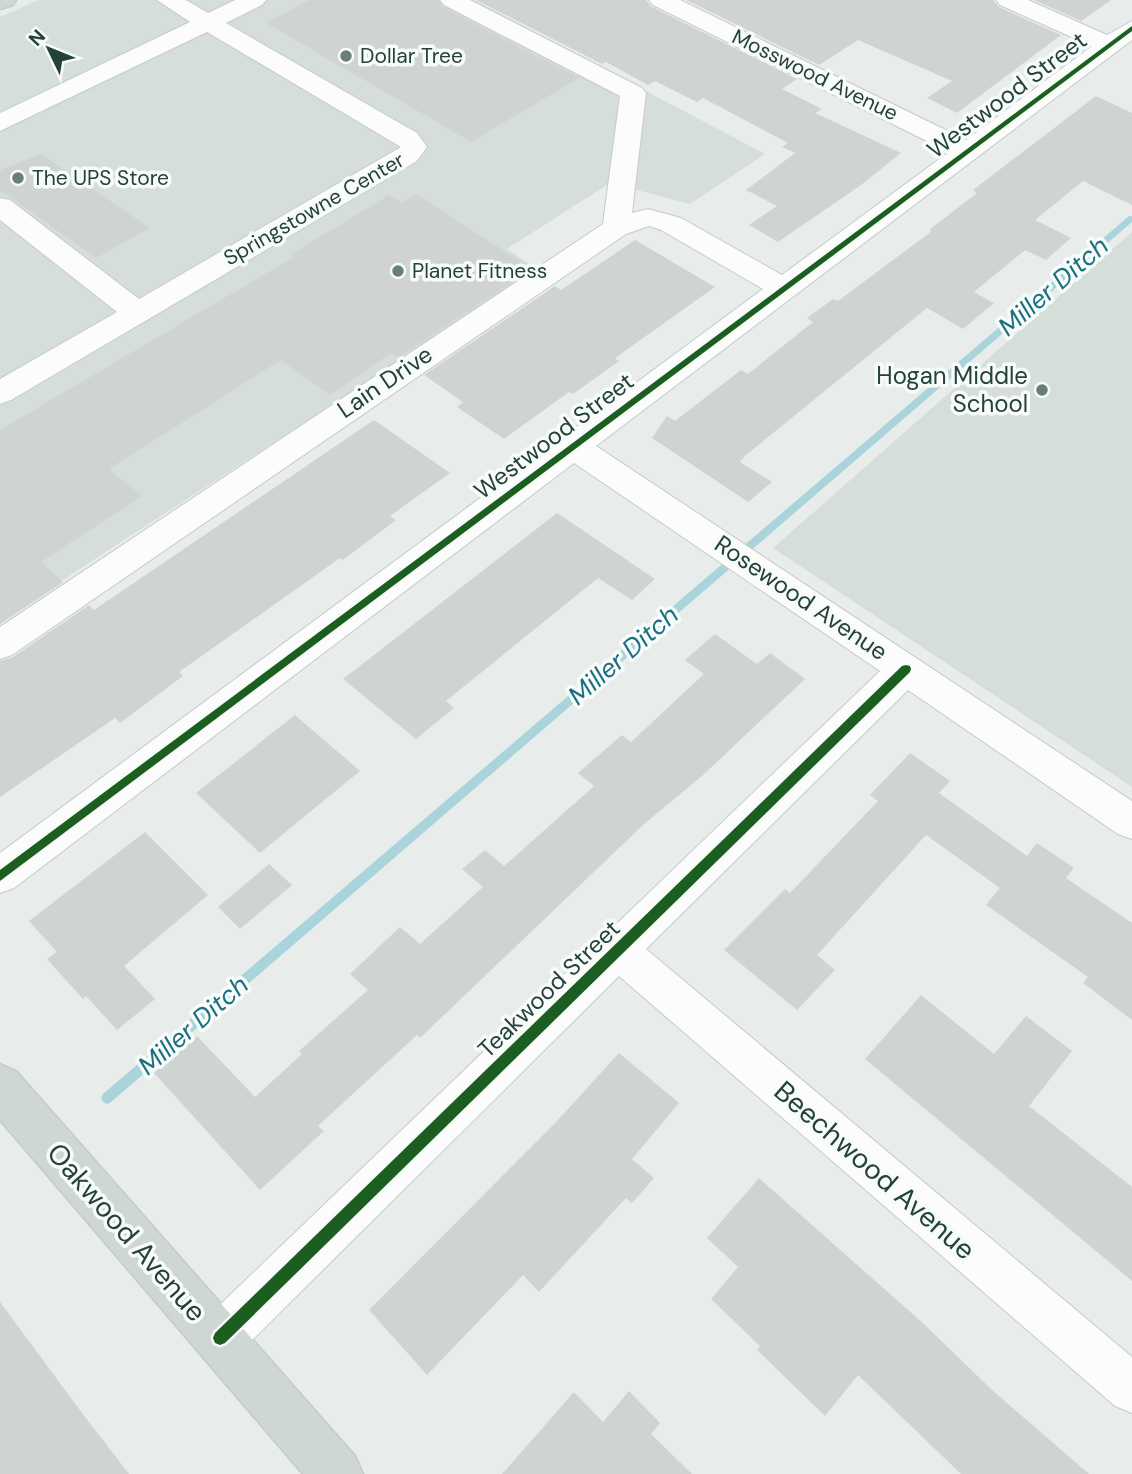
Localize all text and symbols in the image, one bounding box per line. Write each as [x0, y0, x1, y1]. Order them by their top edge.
north arrow [14, 14, 84, 84]
street label: Mosswood Avenue [727, 23, 903, 127]
text: N [23, 24, 51, 51]
street label: Westwood Street [921, 24, 1093, 165]
place label: Dollar Tree [360, 42, 463, 70]
marker: Dollar Tree [338, 48, 354, 64]
street label: Springstowne Center [219, 146, 410, 272]
place label: The UPS Store [32, 164, 169, 192]
marker: The UPS Store [10, 170, 26, 186]
water label: Miller Ditch [991, 229, 1115, 343]
place label: Planet Fitness [412, 257, 547, 285]
marker: Planet Fitness [390, 263, 406, 279]
street label: Lain Drive [331, 338, 438, 425]
place label: Hogan Middle School [876, 360, 1028, 419]
street label: Westwood Street [468, 365, 640, 506]
marker: Hogan Middle School [1034, 382, 1050, 398]
street label: Rosewood Avenue [709, 528, 894, 667]
water label: Miller Ditch [561, 598, 685, 712]
street label: Teakwood Street [471, 913, 626, 1064]
water label: Miller Ditch [131, 968, 255, 1082]
street label: Beechwood Avenue [766, 1073, 983, 1268]
street label: Oakwood Avenue [39, 1135, 214, 1329]

